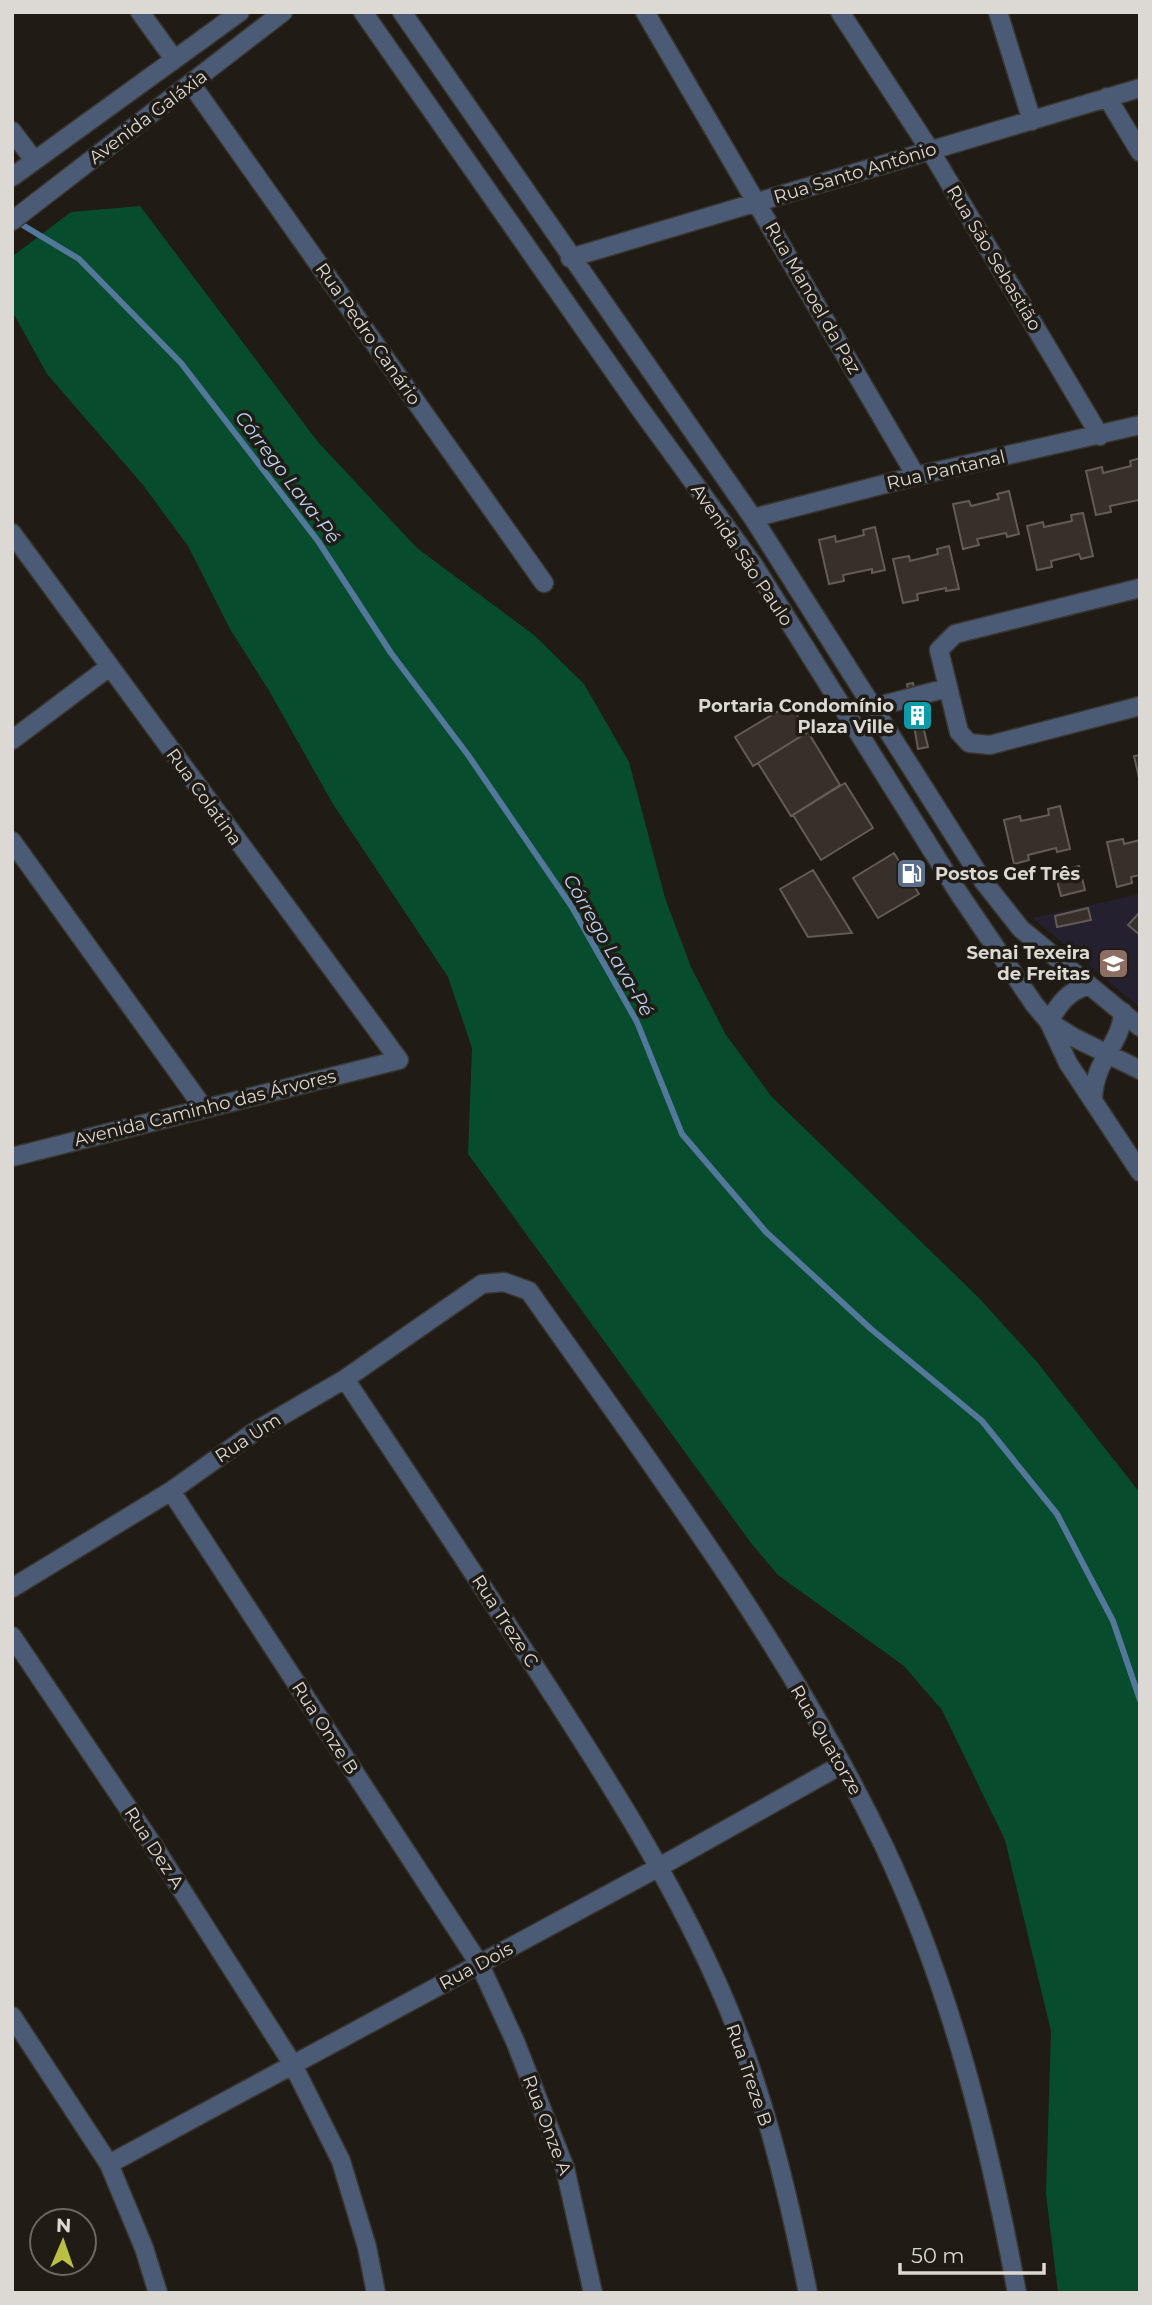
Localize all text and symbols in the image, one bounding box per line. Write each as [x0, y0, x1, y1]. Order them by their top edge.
street label: Avenida Galáxia [85, 65, 211, 169]
street label: Rua Santo Antônio [771, 138, 939, 208]
street label: Rua São Sebastião [942, 181, 1046, 335]
street label: Rua Manoel da Paz [760, 218, 866, 378]
street label: Rua Pedro Canário [311, 259, 425, 409]
water label: Córrego Lava-Pé [230, 406, 345, 548]
street label: Rua Pantanal [885, 446, 1007, 494]
street label: Avenida São Paulo [686, 480, 798, 630]
place label: Portaria Condomínio Plaza Ville [698, 695, 894, 738]
building icon: Portaria Condomínio Plaza Ville [900, 699, 934, 733]
street label: Rua Colatina [161, 744, 247, 850]
fuel station icon: Postos Gef Três [895, 857, 929, 891]
place label: Postos Gef Três [935, 863, 1080, 885]
water label: Córrego Lava-Pé [559, 870, 659, 1020]
place label: Senai Texeira de Freitas [967, 942, 1090, 985]
school or university icon: Senai Texeira de Freitas [1096, 946, 1130, 980]
street label: Avenida Caminho das Árvores [72, 1065, 338, 1151]
street label: Rua Um [211, 1409, 285, 1467]
street label: Rua Treze C [467, 1571, 543, 1672]
street label: Rua Onze B [287, 1678, 363, 1778]
street label: Rua Quatorze [786, 1681, 866, 1799]
street label: Rua Dez A [119, 1803, 189, 1893]
street label: Rua Dois [435, 1937, 517, 1995]
street label: Rua Treze B [721, 2021, 777, 2129]
street label: Rua Onze A [518, 2072, 576, 2178]
north arrow [28, 2207, 98, 2277]
text: N [55, 2214, 72, 2237]
scale bar [900, 2232, 1044, 2276]
text: 50 m [911, 2243, 965, 2268]

